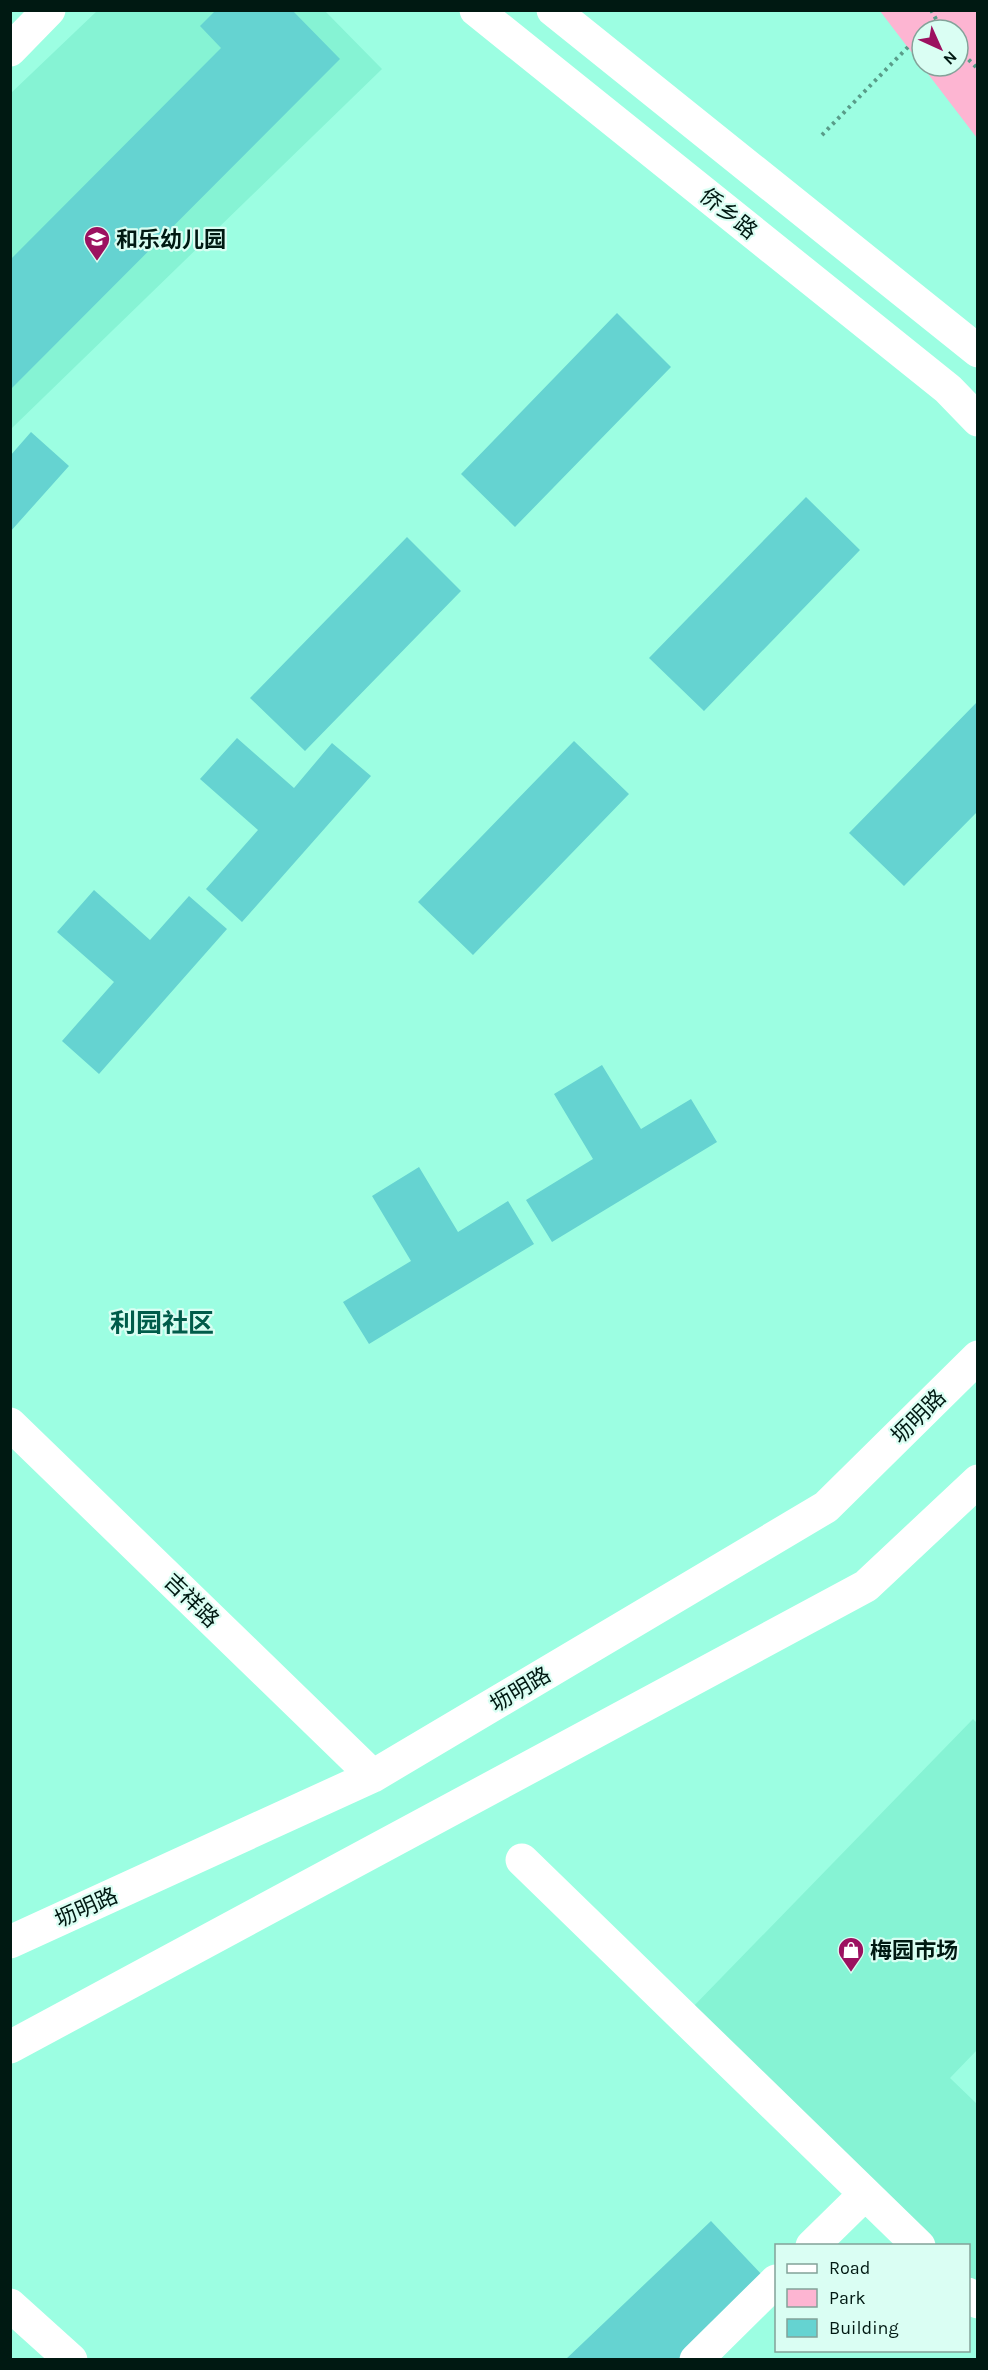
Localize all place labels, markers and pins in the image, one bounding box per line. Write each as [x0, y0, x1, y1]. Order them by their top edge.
school or university icon: 和乐幼儿园 [82, 224, 112, 262]
place label: 和乐幼儿园 [116, 227, 226, 253]
shop icon: 梅园市场 [836, 1935, 866, 1973]
place label: 梅园市场 [870, 1938, 958, 1964]

